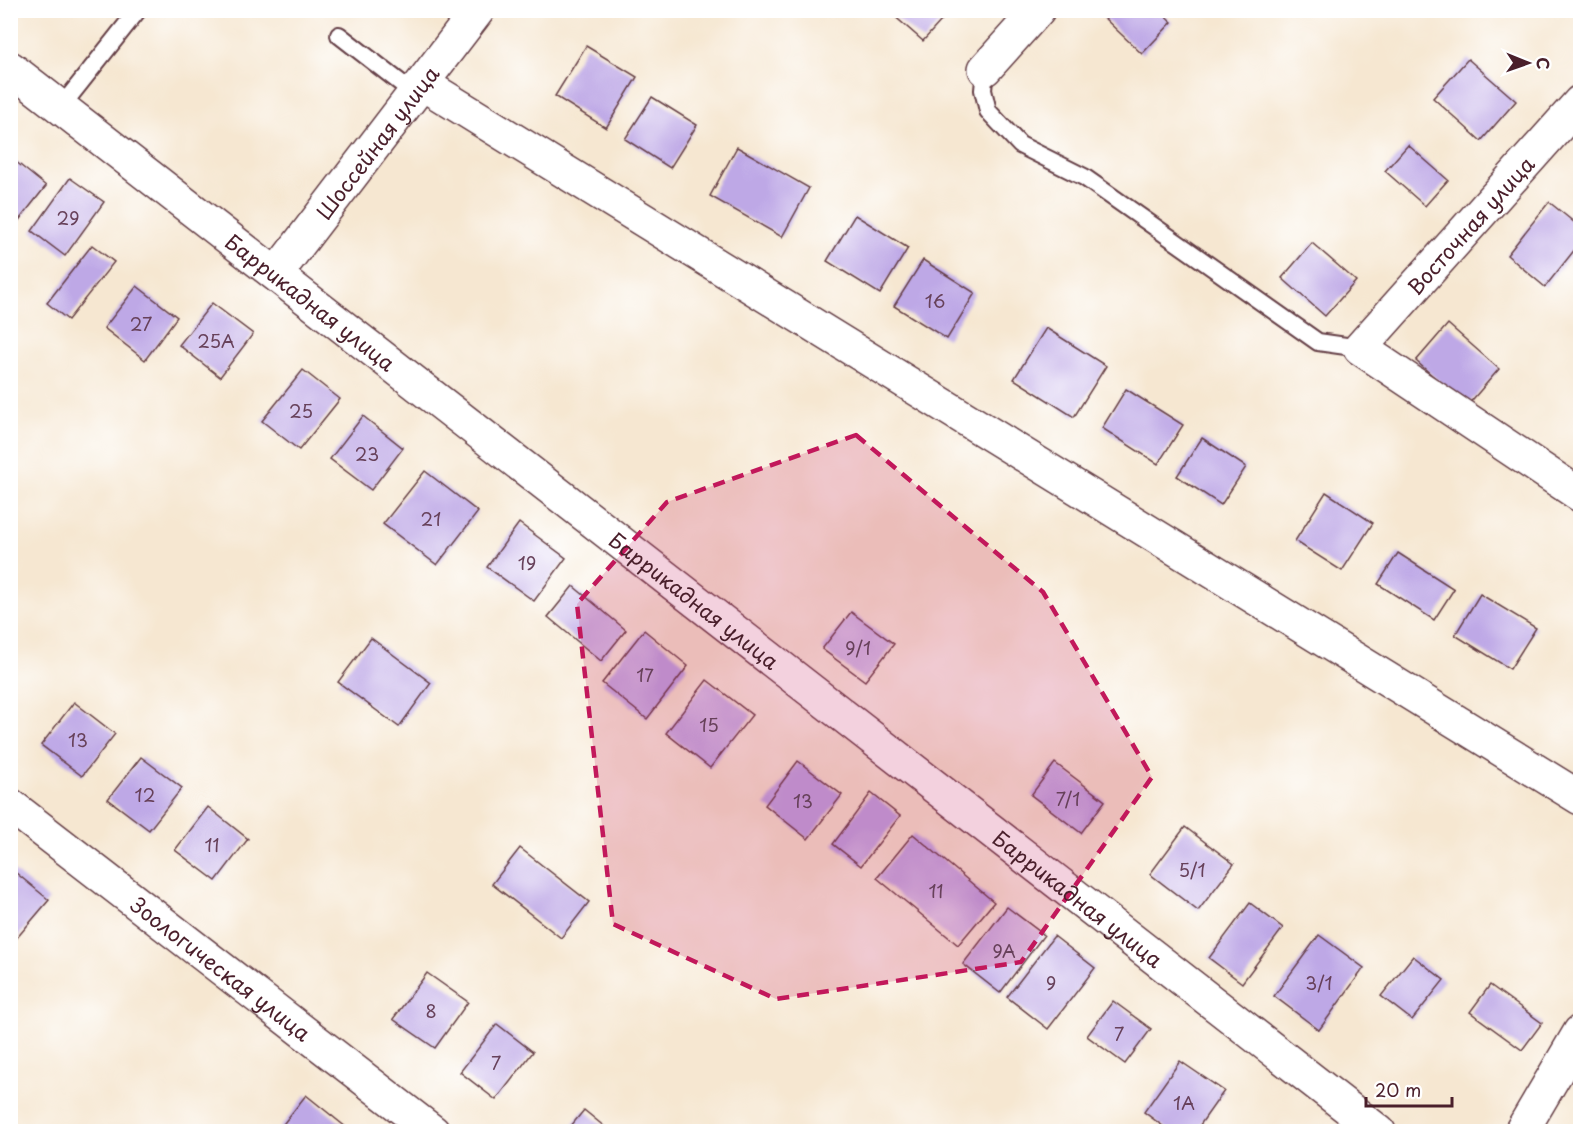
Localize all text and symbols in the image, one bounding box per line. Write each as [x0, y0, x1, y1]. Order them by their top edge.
north arrow [1498, 33, 1558, 93]
text: С [1532, 57, 1556, 70]
street label: Шоссейная улица [308, 58, 447, 226]
street label: Восточная улица [1399, 148, 1542, 302]
house number: 29 [57, 204, 79, 231]
street label: Баррикадная улица [219, 225, 403, 379]
house number: 16 [925, 287, 945, 314]
house number: 27 [130, 310, 152, 337]
house number: 25А [197, 327, 235, 354]
house number: 25 [289, 397, 313, 424]
house number: 23 [355, 440, 379, 467]
house number: 21 [421, 505, 441, 532]
street label: Баррикадная улица [603, 524, 787, 677]
house number: 19 [518, 549, 536, 576]
house number: 9/1 [845, 634, 871, 661]
house number: 17 [636, 661, 654, 688]
house number: 15 [699, 711, 719, 738]
house number: 13 [68, 726, 88, 753]
house number: 12 [135, 781, 155, 808]
house number: 7/1 [1056, 785, 1080, 812]
house number: 13 [793, 787, 813, 814]
street label: Баррикадная улица [986, 822, 1171, 975]
house number: 11 [204, 831, 220, 858]
house number: 5/1 [1178, 856, 1206, 883]
house number: 11 [928, 877, 944, 904]
street label: Зоологическая улица [125, 888, 319, 1049]
house number: 9А [992, 937, 1016, 964]
house number: 9 [1046, 969, 1056, 996]
house number: 3/1 [1305, 969, 1333, 996]
house number: 8 [425, 997, 437, 1024]
house number: 7 [1114, 1020, 1124, 1047]
house number: 7 [491, 1049, 501, 1076]
scale bar [1366, 1070, 1452, 1108]
text: 20 m [1375, 1076, 1421, 1103]
house number: 1А [1173, 1089, 1195, 1116]

